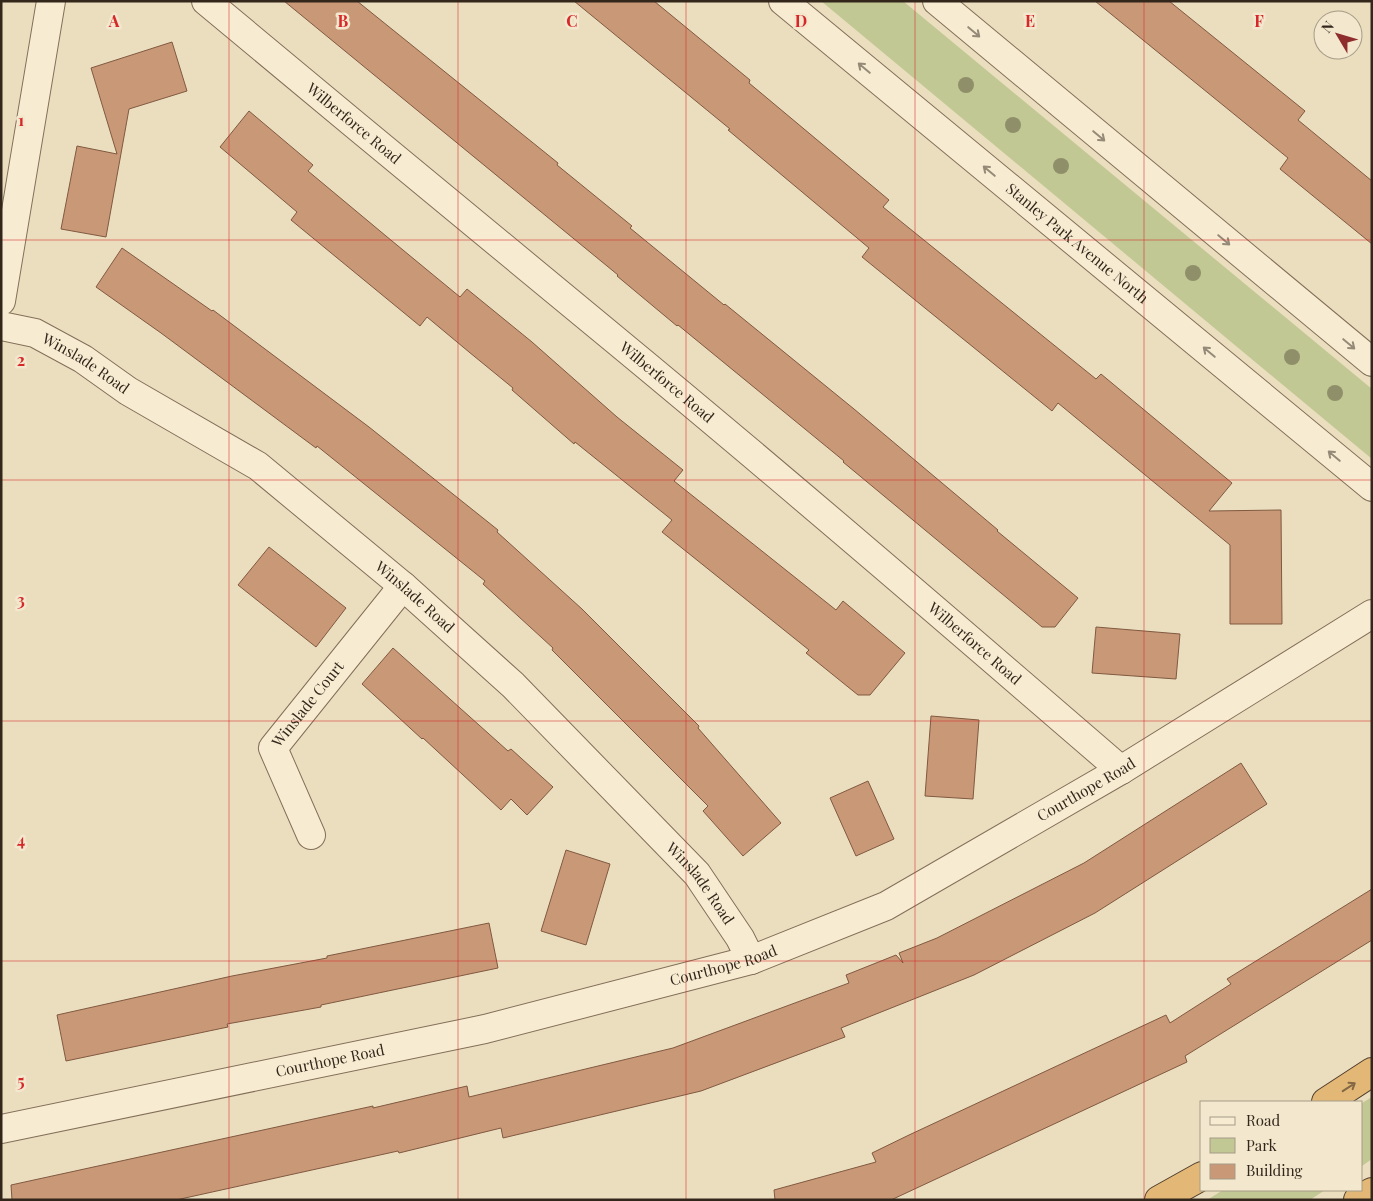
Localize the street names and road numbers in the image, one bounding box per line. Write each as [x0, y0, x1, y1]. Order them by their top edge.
street label: Wilberforce Road [302, 77, 406, 168]
street label: Stanley Park Avenue North [1002, 178, 1153, 307]
street label: Winslade Road [38, 327, 134, 398]
street label: Wilberforce Road [615, 336, 719, 427]
street label: Winslade Road [371, 556, 460, 637]
street label: Wilberforce Road [924, 597, 1026, 689]
street label: Winslade Court [266, 656, 348, 751]
street label: Courthope Road [1033, 752, 1139, 825]
street label: Winslade Road [662, 837, 739, 928]
street label: Courthope Road [668, 940, 780, 990]
street label: Courthope Road [274, 1039, 386, 1081]

